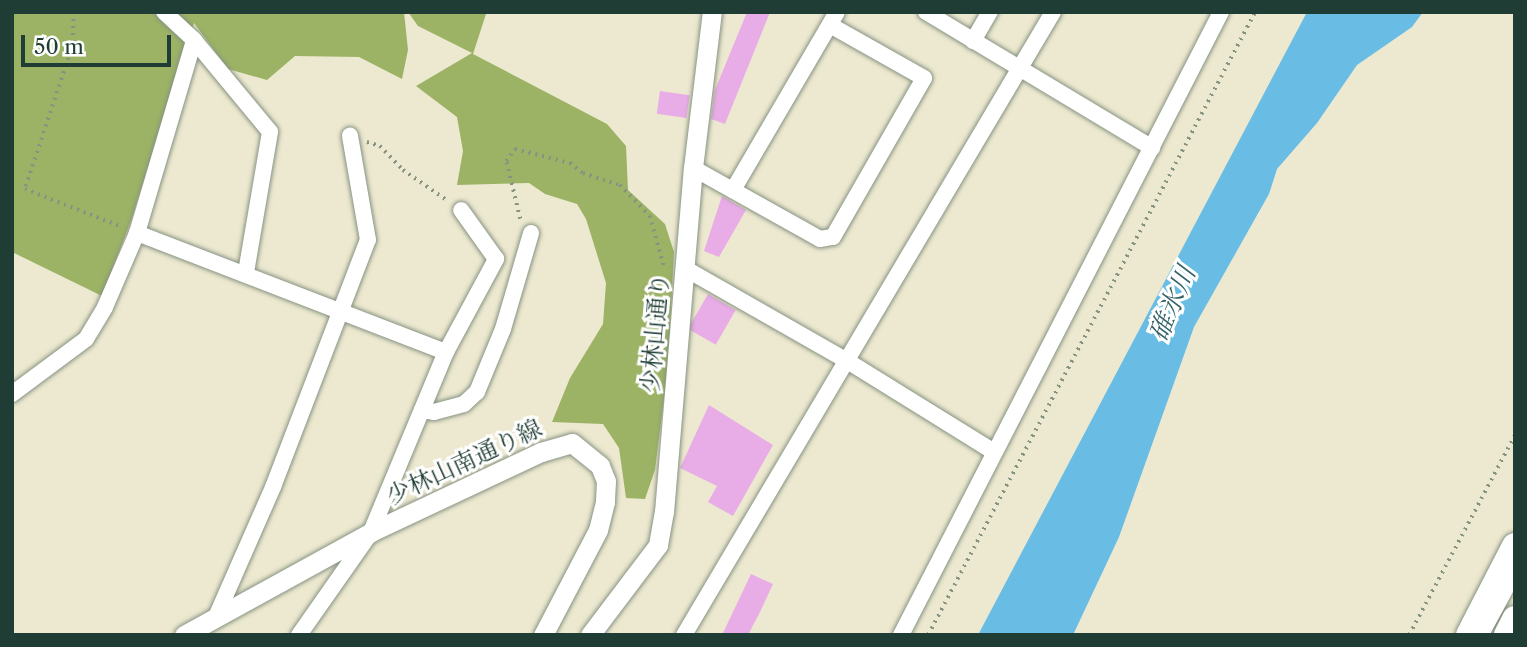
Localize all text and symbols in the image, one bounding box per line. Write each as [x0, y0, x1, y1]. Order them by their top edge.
scale bar [24, 21, 175, 65]
text: 50 m [34, 34, 84, 59]
water label: 碓氷川 [1143, 262, 1203, 346]
street label: 少林山通り [635, 272, 675, 394]
street label: 少林山南通り線 [382, 413, 546, 511]

